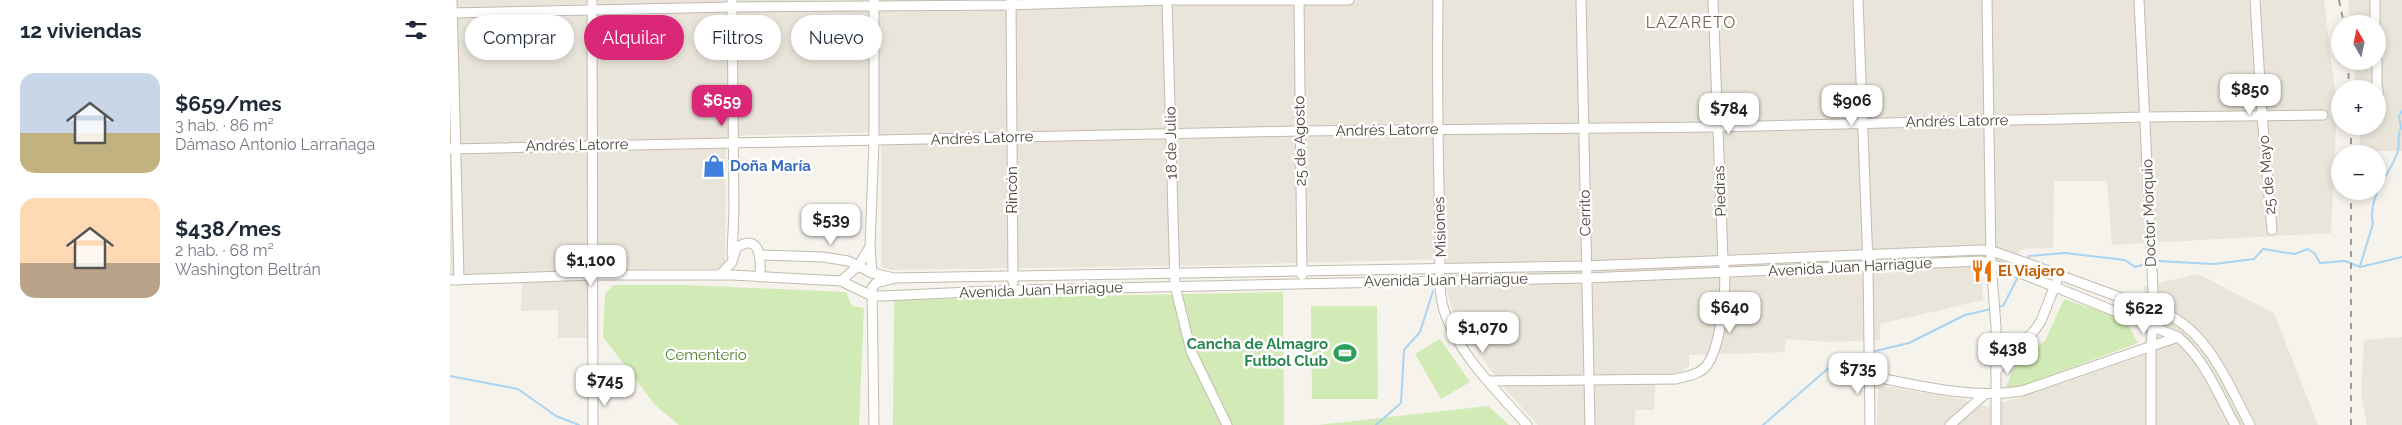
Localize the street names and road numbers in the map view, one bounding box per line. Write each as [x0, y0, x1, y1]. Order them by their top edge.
street label: 25 de Agosto [1290, 96, 1310, 186]
street label: 18 de Julio [1161, 106, 1181, 180]
street label: Andrés Latorre [1905, 111, 2009, 131]
street label: Andrés Latorre [1335, 120, 1439, 140]
street label: Andrés Latorre [930, 127, 1034, 149]
street label: Andrés Latorre [525, 135, 629, 155]
street label: 25 de Mayo [2255, 135, 2279, 215]
street label: Doctor Morquio [2138, 159, 2160, 267]
street label: Piedras [1710, 165, 1730, 217]
street label: Rincón [1003, 166, 1021, 214]
street label: Cerrito [1576, 189, 1594, 237]
street label: Misiones [1430, 196, 1450, 258]
street label: Avenida Juan Harriague [1768, 254, 1933, 280]
street label: Avenida Juan Harriague [1364, 270, 1528, 290]
street label: Avenida Juan Harriague [959, 278, 1123, 302]

